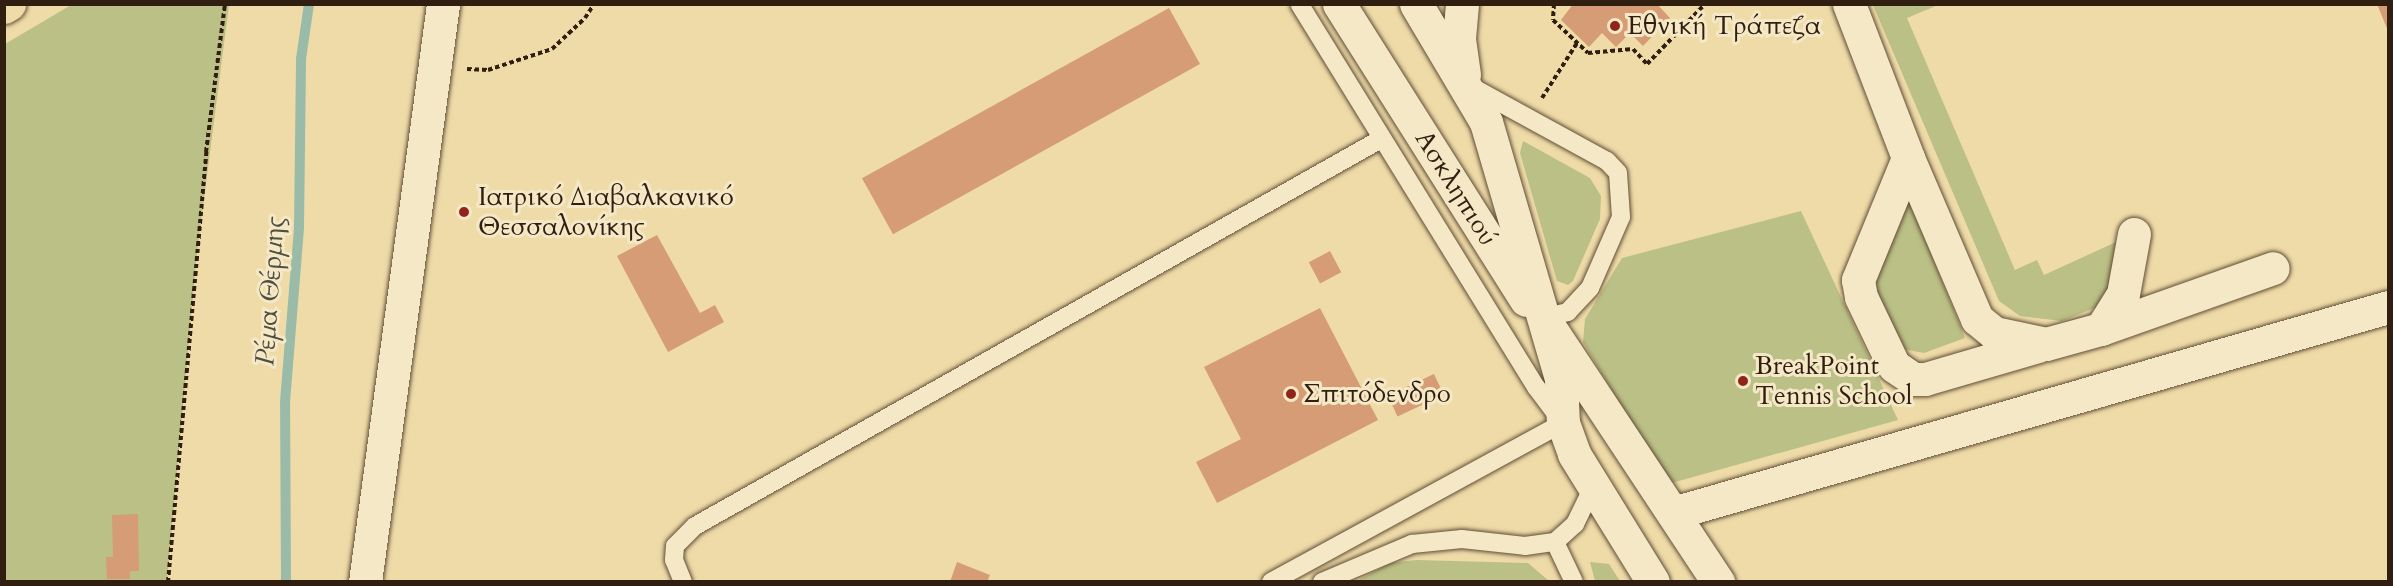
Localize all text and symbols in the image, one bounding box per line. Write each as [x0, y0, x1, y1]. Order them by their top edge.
place label: Εθνική Τράπεζα [1627, 10, 1821, 42]
marker: Εθνική Τράπεζα [1608, 19, 1622, 33]
street label: Ασκληπιού [1408, 125, 1504, 251]
place label: Ιατρικό Διαβαλκανικό Θεσσαλονίκης [478, 181, 734, 243]
marker: Ιατρικό Διαβαλκανικό Θεσσαλονίκης [455, 203, 473, 221]
water label: Ρέμα Θέρμης [249, 215, 291, 367]
place label: BreakPoint Tennis School [1755, 350, 1912, 412]
marker: BreakPoint Tennis School [1736, 374, 1750, 388]
place label: Σπιτόδενδρο [1303, 378, 1451, 410]
marker: Σπιτόδενδρο [1284, 387, 1298, 401]

